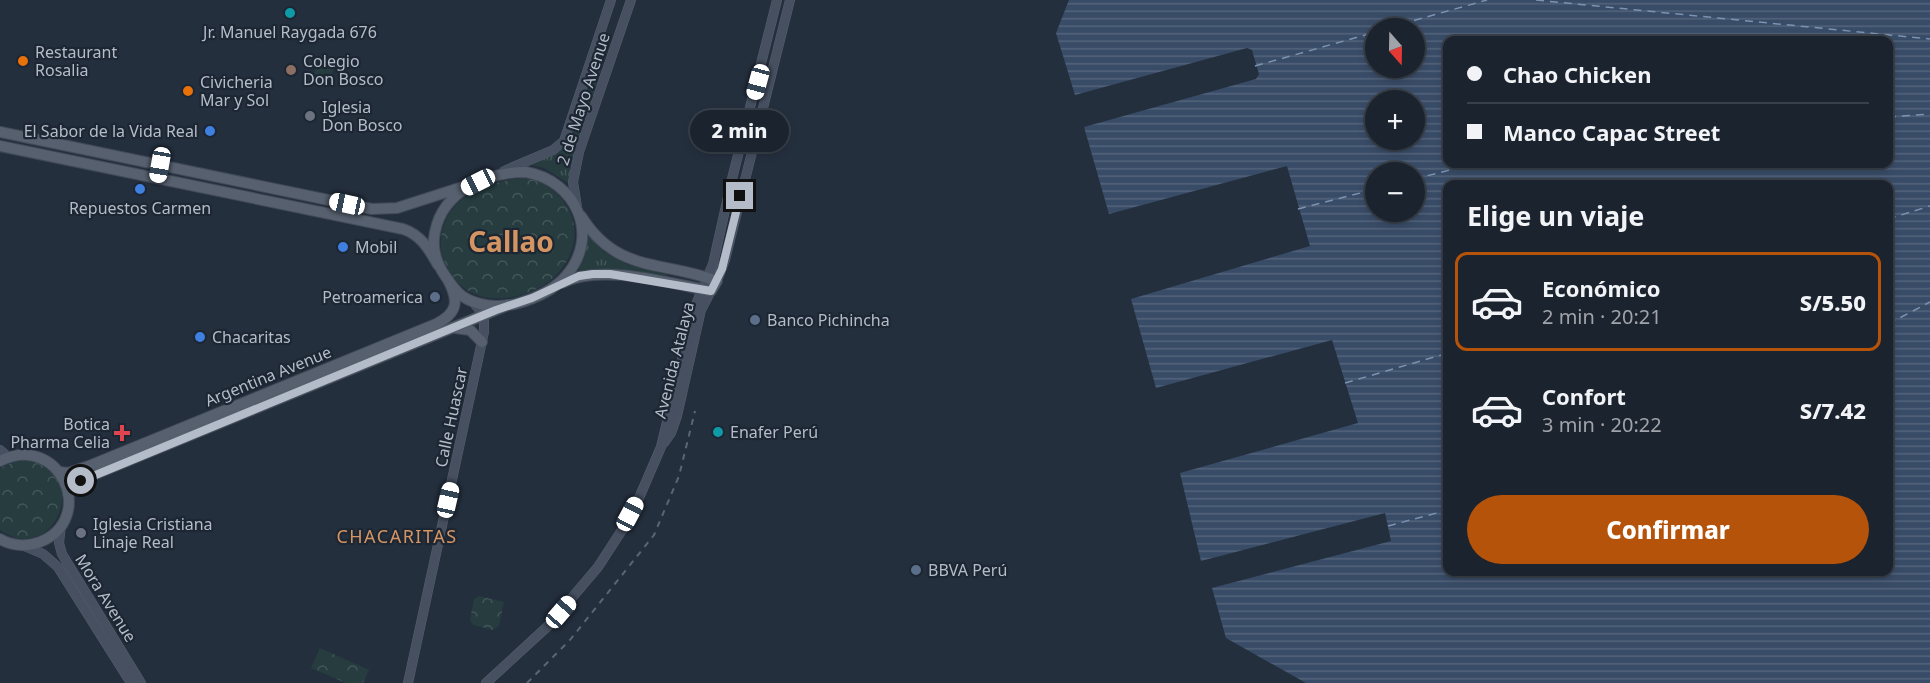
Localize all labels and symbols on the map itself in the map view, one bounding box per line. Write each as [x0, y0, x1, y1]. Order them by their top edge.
marker: Jr. Manuel Raygada 676 [283, 6, 297, 20]
north arrow [1365, 18, 1425, 78]
place label: Jr. Manuel Raygada 676 [201, 21, 377, 43]
street label: 2 de Mayo Avenue [551, 30, 615, 168]
place label: Restaurant Rosalia [35, 41, 117, 81]
place label: Colegio Don Bosco [303, 50, 384, 90]
marker: Restaurant Rosalia [16, 54, 30, 68]
car [745, 62, 771, 102]
marker: Colegio Don Bosco [284, 63, 298, 77]
place label: Civicheria Mar y Sol [200, 71, 273, 111]
marker: Civicheria Mar y Sol [181, 84, 195, 98]
place label: Iglesia Don Bosco [322, 96, 403, 136]
marker: Iglesia Don Bosco [303, 109, 317, 123]
callout: 2 min [690, 109, 789, 151]
place label: El Sabor de la Vida Real [24, 120, 198, 142]
marker: El Sabor de la Vida Real [203, 124, 217, 138]
car [148, 146, 172, 184]
car [458, 166, 498, 198]
marker: Repuestos Carmen [133, 182, 147, 196]
route end [726, 182, 753, 209]
car [328, 191, 366, 217]
place label: Repuestos Carmen [69, 197, 211, 219]
district label: Callao [468, 222, 554, 260]
place label: Mobil [355, 236, 397, 258]
marker: Mobil [336, 240, 350, 254]
place label: Petroamerica [322, 286, 423, 308]
marker: Petroamerica [428, 290, 442, 304]
street label: Avenida Atalaya [649, 299, 699, 421]
place label: Banco Pichincha [767, 309, 890, 331]
marker: Banco Pichincha [748, 313, 762, 327]
place label: Chacaritas [212, 326, 291, 348]
marker: Chacaritas [193, 330, 207, 344]
street label: Argentina Avenue [202, 341, 334, 411]
street label: Calle Huascar [430, 364, 472, 469]
place label: Botica Pharma Celia [10, 413, 110, 453]
place label: Enafer Perú [730, 421, 818, 443]
marker: Enafer Perú [711, 425, 725, 439]
marker: Botica Pharma Celia [115, 426, 129, 440]
route start [67, 467, 94, 494]
car [435, 480, 461, 520]
car [614, 494, 646, 534]
place label: Iglesia Cristiana Linaje Real [93, 513, 213, 553]
district label: CHACARITAS [336, 524, 458, 548]
marker: Iglesia Cristiana Linaje Real [74, 526, 88, 540]
street label: Mora Avenue [70, 550, 142, 646]
place label: BBVA Perú [928, 559, 1007, 581]
marker: BBVA Perú [909, 563, 923, 577]
car [542, 593, 580, 631]

